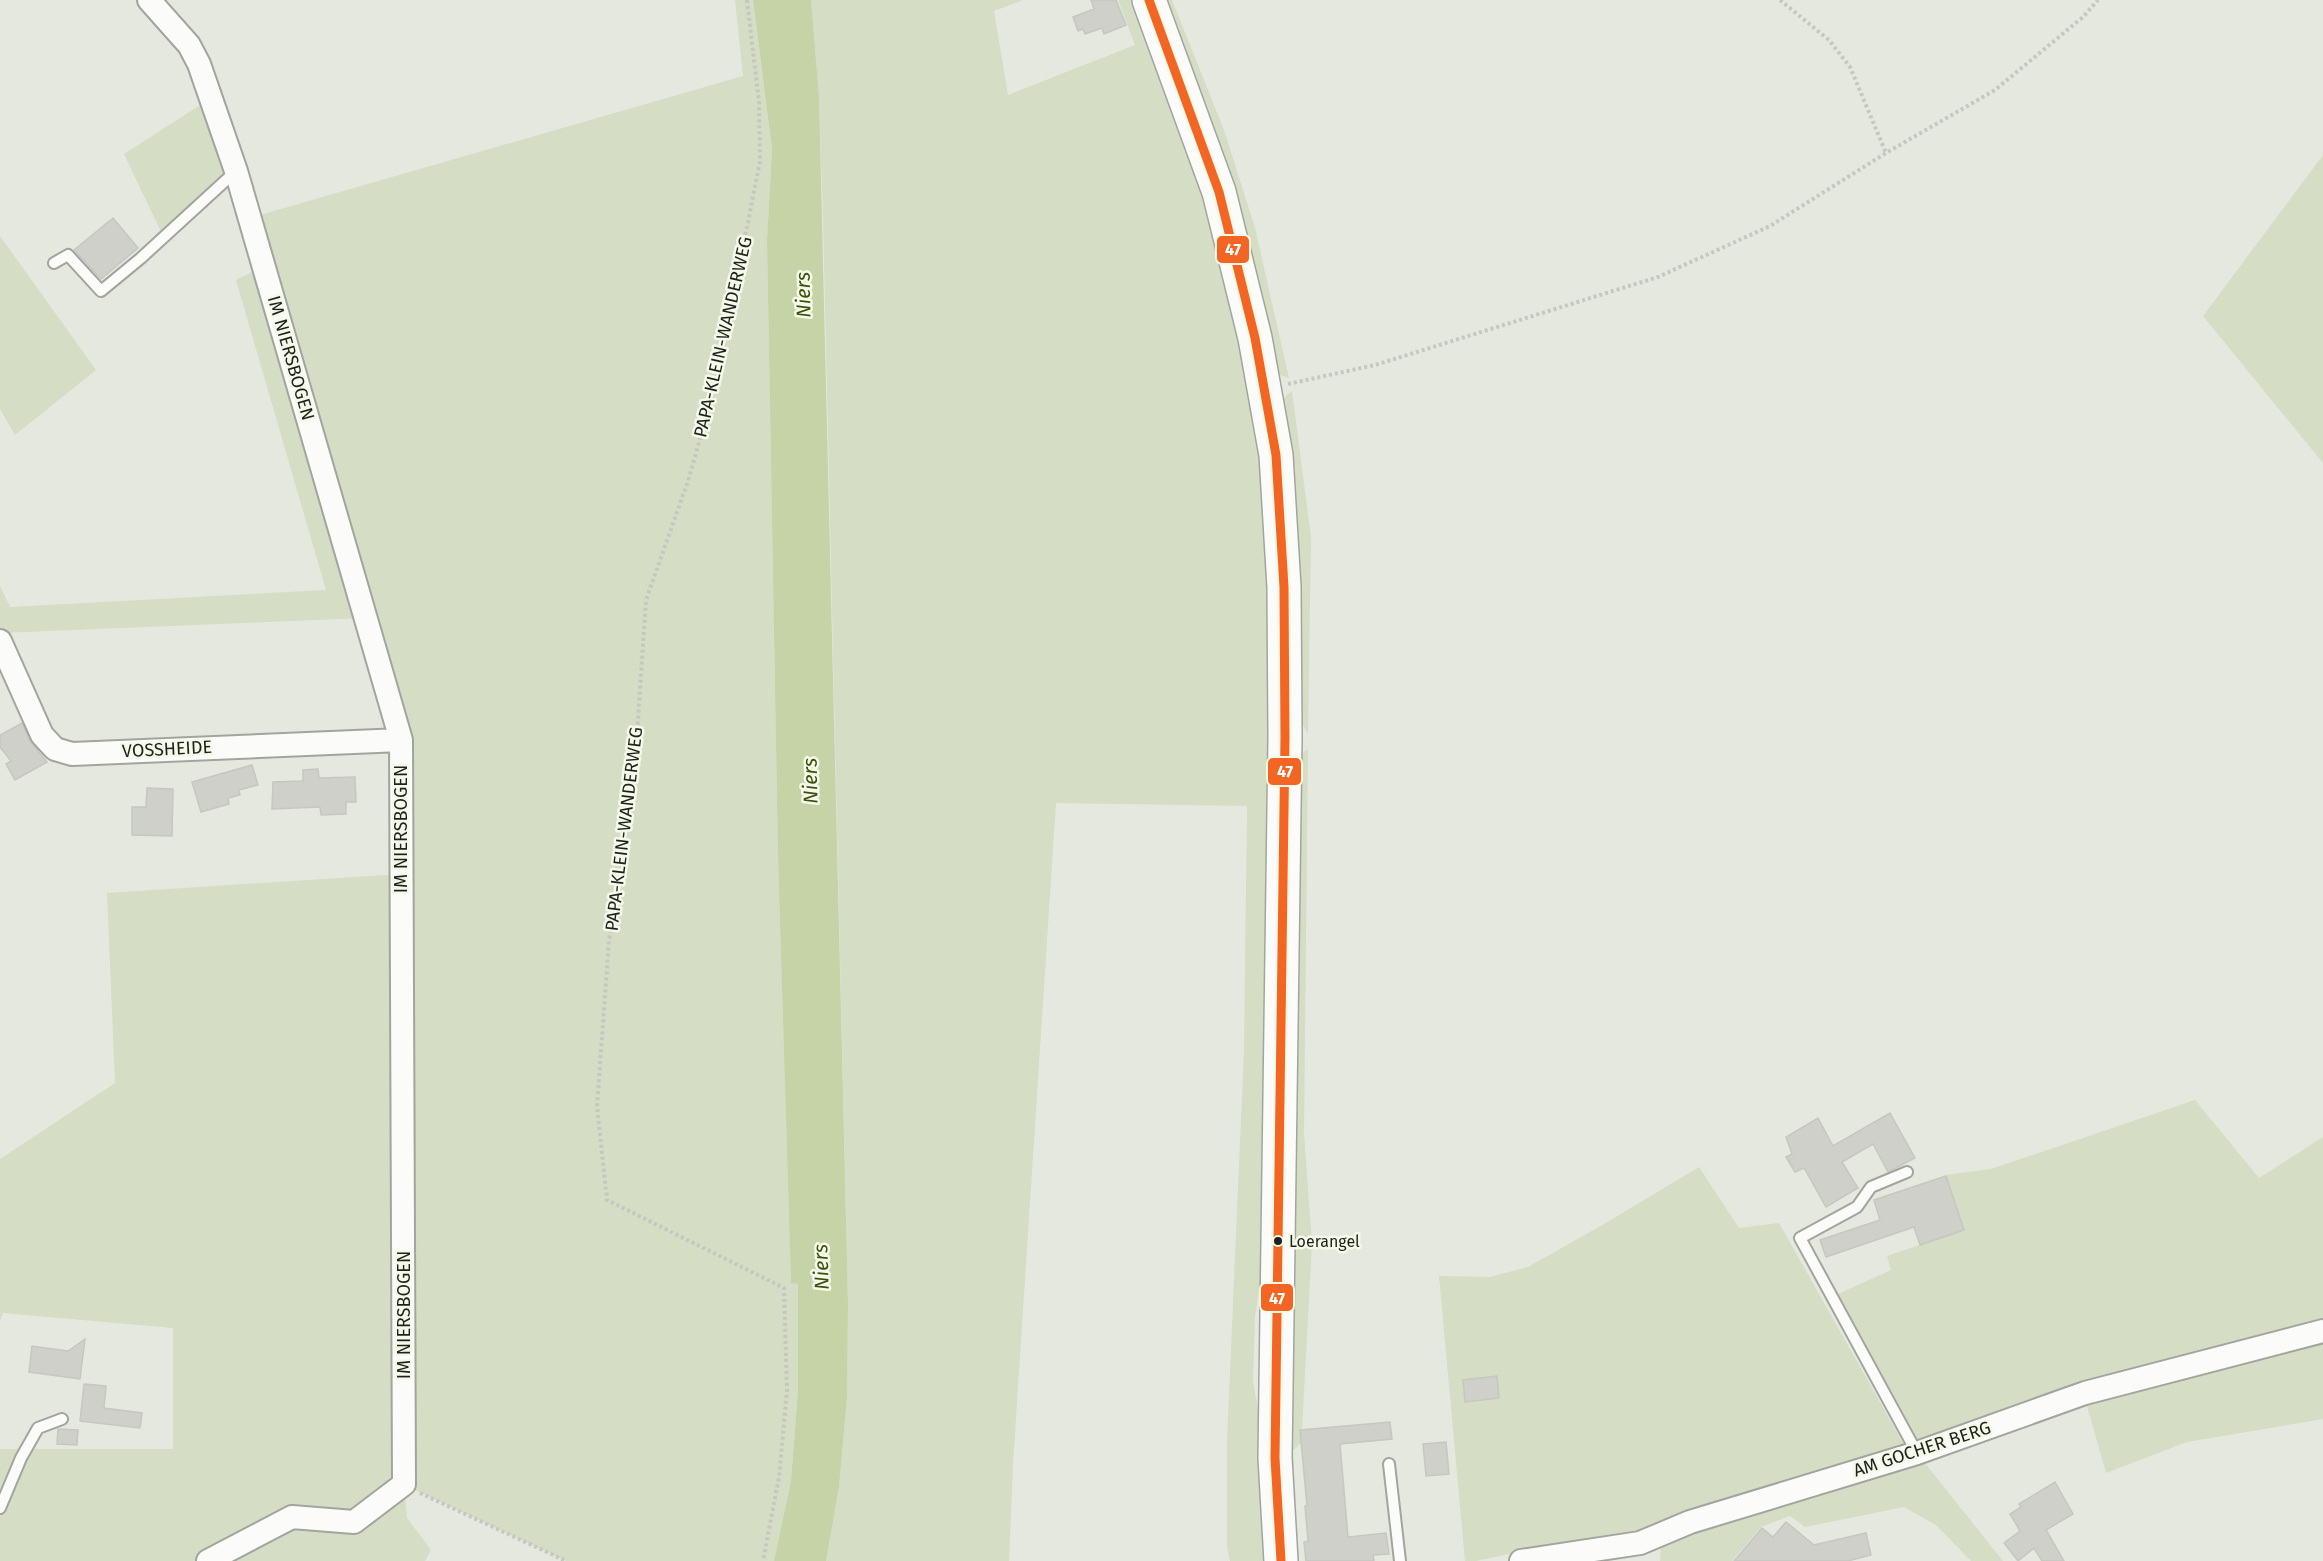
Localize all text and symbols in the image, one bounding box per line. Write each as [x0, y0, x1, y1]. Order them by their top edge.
street label: PAPA-KLEIN-WANDERWEG [689, 234, 757, 440]
line badge: 47 [1216, 235, 1250, 264]
text: 47 [1225, 240, 1242, 259]
water label: Niers [791, 272, 815, 318]
street label: IM NIERSBOGEN [263, 293, 319, 423]
street label: PAPA-KLEIN-WANDERWEG [601, 726, 647, 932]
street label: VOSSHEIDE [121, 736, 213, 762]
line badge: 47 [1267, 757, 1302, 786]
water label: Niers [798, 758, 822, 804]
text: 47 [1277, 762, 1294, 781]
street label: IM NIERSBOGEN [390, 765, 412, 893]
place label: Loerangel [1289, 1232, 1360, 1251]
marker: Loerangel [1272, 1235, 1284, 1247]
water label: Niers [808, 1244, 834, 1290]
street label: IM NIERSBOGEN [393, 1251, 415, 1379]
line badge: 47 [1260, 1283, 1294, 1312]
text: 47 [1269, 1289, 1286, 1308]
street label: AM GOCHER BERG [1851, 1416, 1993, 1482]

